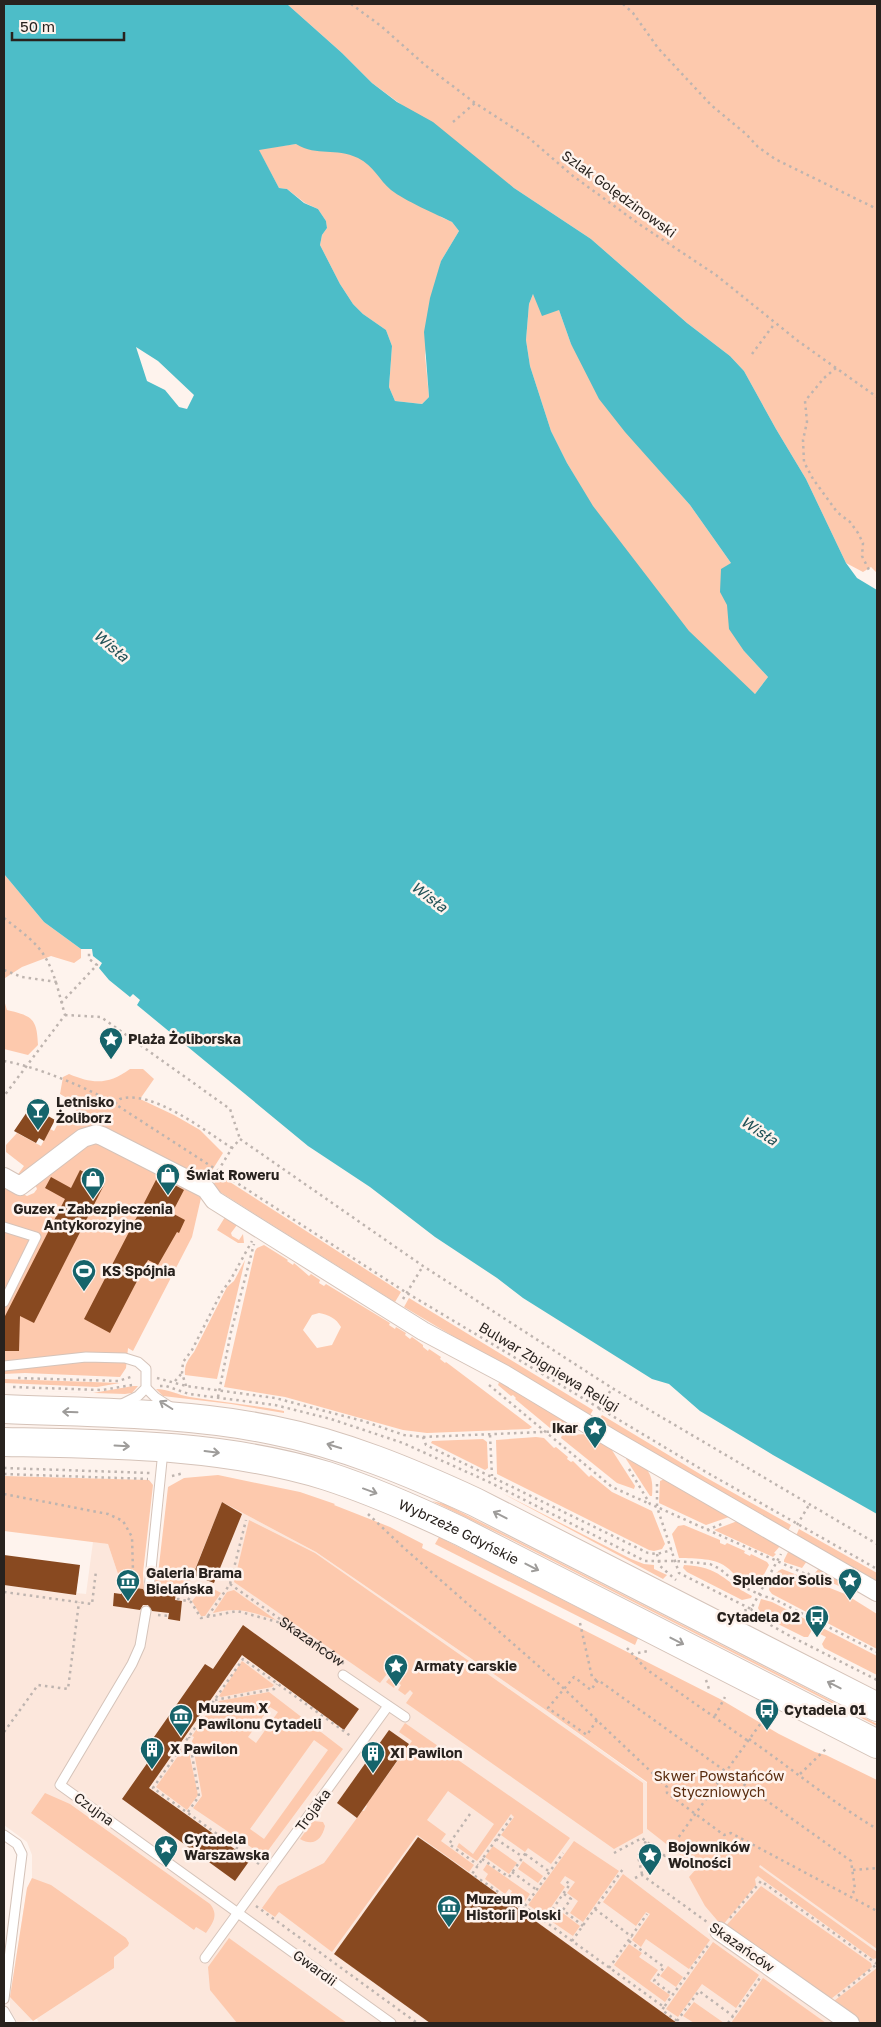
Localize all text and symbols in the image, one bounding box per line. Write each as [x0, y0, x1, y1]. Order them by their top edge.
scale bar [12, 10, 125, 42]
text: 50 m [20, 17, 55, 35]
street label: Szlak Golędzinowski [559, 146, 680, 241]
water label: Wisła [91, 625, 133, 665]
water label: Wisła [408, 877, 451, 916]
place icon: Plaża Żoliborska [98, 1026, 124, 1060]
place label: Plaża Żoliborska [128, 1030, 241, 1047]
place label: Letnisko Żoliborz [56, 1093, 114, 1126]
bar icon: Letnisko Żoliborz [25, 1097, 51, 1131]
water label: Wisła [738, 1112, 782, 1149]
shop icon: Świat Roweru [155, 1162, 181, 1196]
shop icon: Guzex - Zabezpieczenia Antykorozyjne [80, 1166, 106, 1200]
place label: Świat Roweru [186, 1166, 279, 1183]
place label: Guzex - Zabezpieczenia Antykorozyjne [13, 1200, 173, 1233]
sports icon: KS Spójnia [71, 1258, 97, 1292]
place label: KS Spójnia [102, 1262, 175, 1279]
street label: Bulwar Zbigniewa Religi [476, 1318, 622, 1415]
one-way arrow [160, 1399, 174, 1409]
one-way arrow [63, 1407, 79, 1417]
place icon: Ikar [582, 1415, 608, 1449]
place label: Ikar [552, 1419, 579, 1436]
one-way arrow [327, 1440, 343, 1450]
one-way arrow [114, 1441, 130, 1450]
one-way arrow [204, 1447, 220, 1457]
one-way arrow [361, 1487, 377, 1496]
street label: Wybrzeże Gdyńskie [396, 1495, 522, 1568]
one-way arrow [493, 1510, 508, 1519]
one-way arrow [525, 1563, 540, 1573]
place label: Galeria Brama Bielańska [146, 1564, 242, 1597]
place icon: Splendor Solis [837, 1567, 863, 1601]
museum icon: Galeria Brama Bielańska [115, 1568, 141, 1602]
place label: Splendor Solis [733, 1571, 832, 1588]
bus stop icon: Cytadela 02 [804, 1604, 830, 1638]
place label: Cytadela 02 [717, 1608, 800, 1625]
street label: Skazańców [276, 1612, 348, 1670]
one-way arrow [669, 1637, 684, 1646]
place icon: Armaty carskie [383, 1653, 409, 1687]
place label: Armaty carskie [414, 1657, 517, 1674]
one-way arrow [827, 1680, 842, 1689]
bus stop icon: Cytadela 01 [754, 1697, 780, 1731]
place label: Muzeum X Pawilonu Cytadeli [198, 1699, 322, 1732]
place label: Cytadela 01 [784, 1701, 866, 1718]
museum icon: Muzeum X Pawilonu Cytadeli [168, 1703, 194, 1737]
building icon: X Pawilon [139, 1736, 165, 1770]
place label: X Pawilon [170, 1740, 238, 1757]
building icon: XI Pawilon [360, 1740, 386, 1774]
place label: XI Pawilon [390, 1744, 462, 1761]
park label: Skwer Powstańców Styczniowych [654, 1767, 784, 1800]
street label: Trojaka [291, 1785, 334, 1834]
street label: Czujna [71, 1788, 118, 1829]
place label: Cytadela Warszawska [184, 1830, 269, 1863]
place icon: Cytadela Warszawska [153, 1834, 179, 1868]
place label: Bojowników Wolności [668, 1838, 751, 1871]
place icon: Bojowników Wolności [637, 1842, 663, 1876]
place label: Muzeum Historii Polski [466, 1890, 561, 1923]
museum icon: Muzeum Historii Polski [436, 1894, 462, 1928]
street label: Skazańców [706, 1918, 778, 1975]
street label: Gwardii [290, 1946, 341, 1989]

